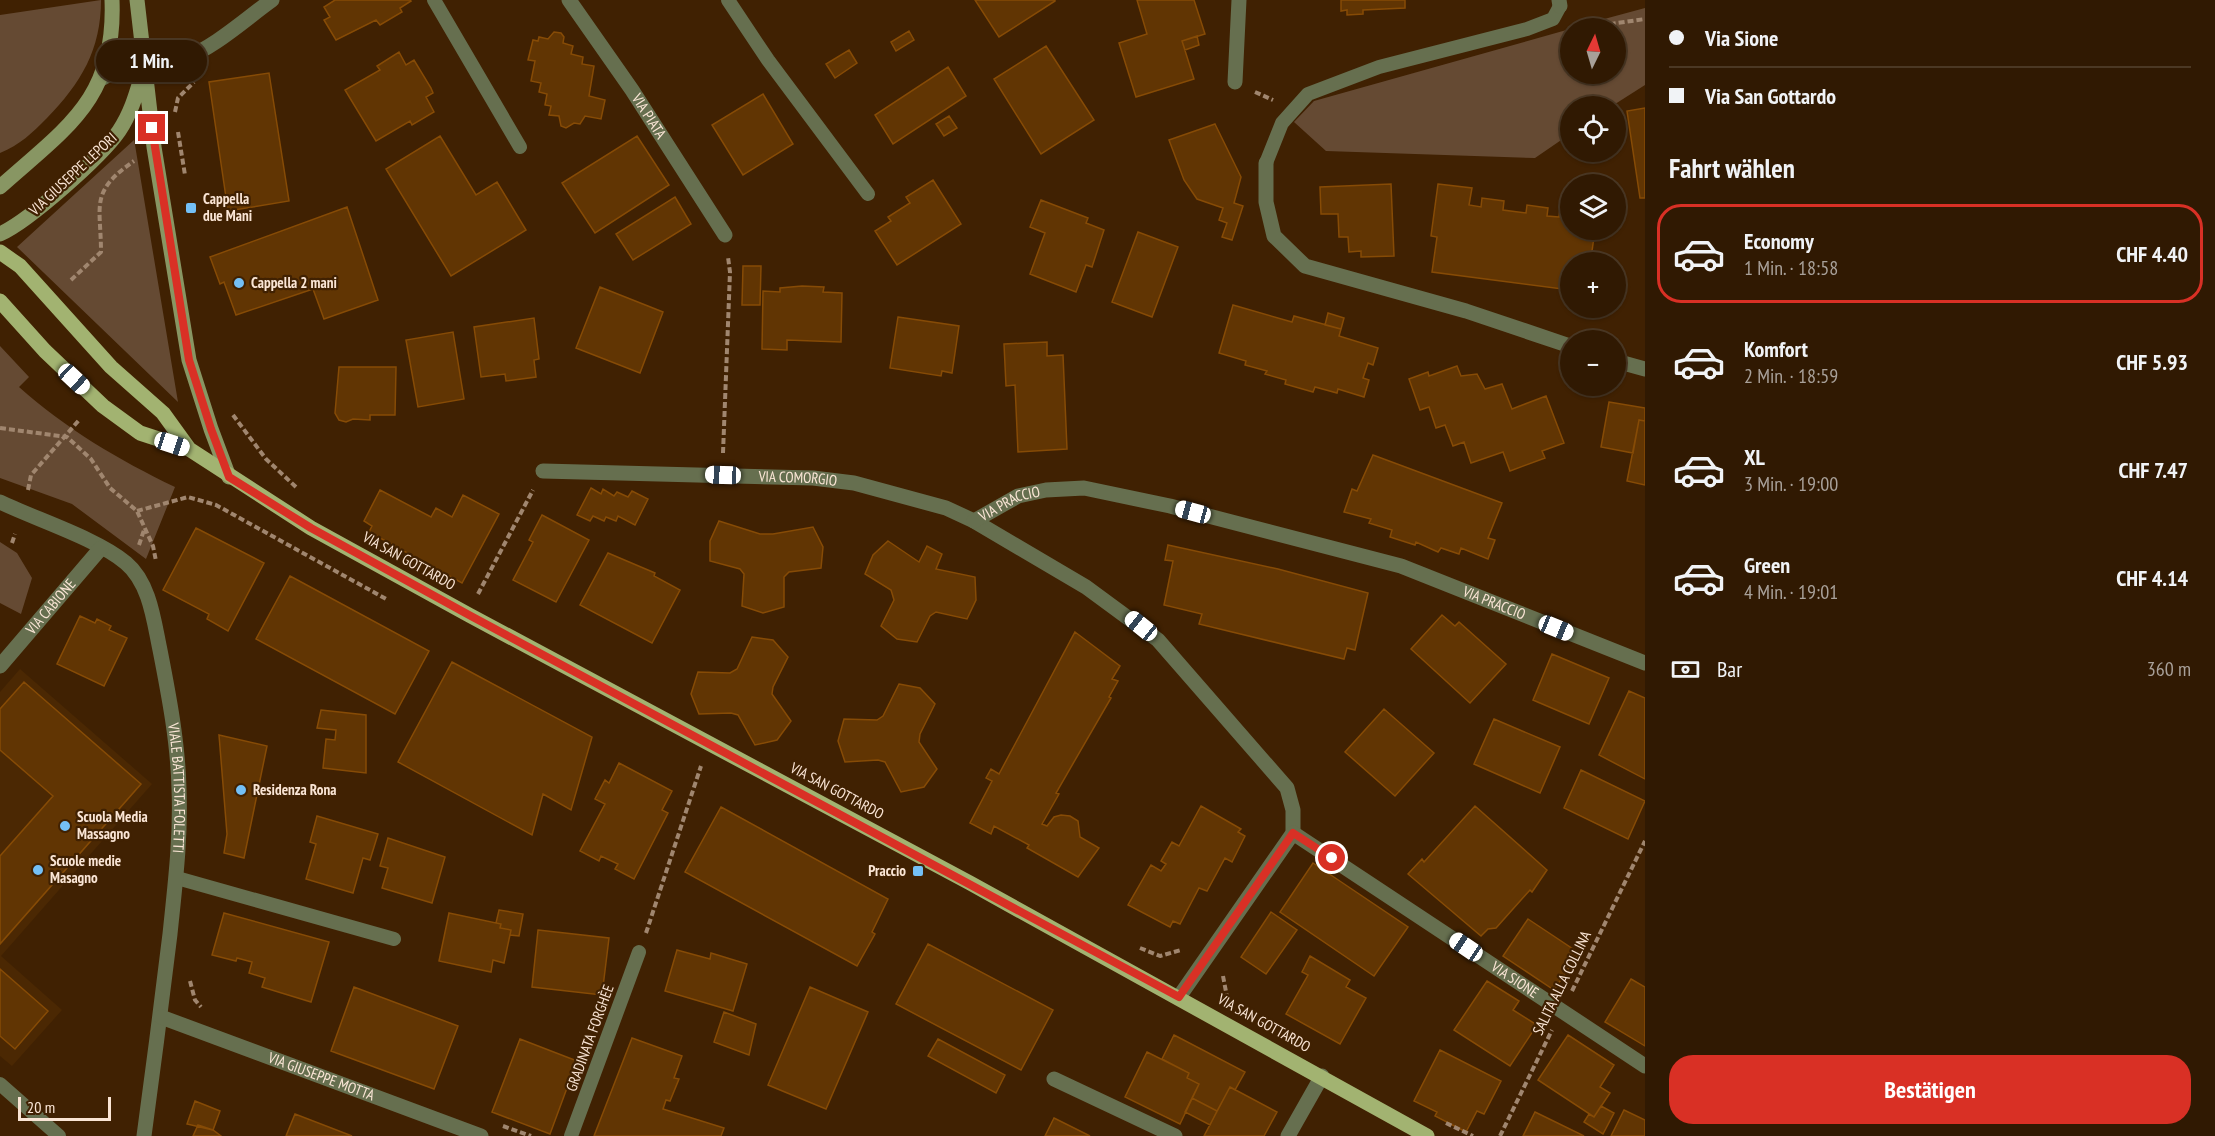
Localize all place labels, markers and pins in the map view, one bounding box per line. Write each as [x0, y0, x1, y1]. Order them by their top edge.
place label: Cappella due Mani [203, 189, 252, 225]
marker: Cappella due Mani [184, 201, 198, 215]
place label: Cappella 2 mani [251, 273, 337, 292]
marker: Cappella 2 mani [232, 276, 246, 290]
place label: Residenza Rona [253, 780, 336, 799]
marker: Residenza Rona [234, 783, 248, 797]
place label: Scuola Media Massagno [77, 807, 148, 843]
marker: Scuola Media Massagno [58, 819, 72, 833]
place label: Scuole medie Masagno [50, 851, 121, 887]
place label: Praccio [868, 861, 906, 880]
marker: Scuole medie Masagno [31, 863, 45, 877]
marker: Praccio [911, 864, 925, 878]

